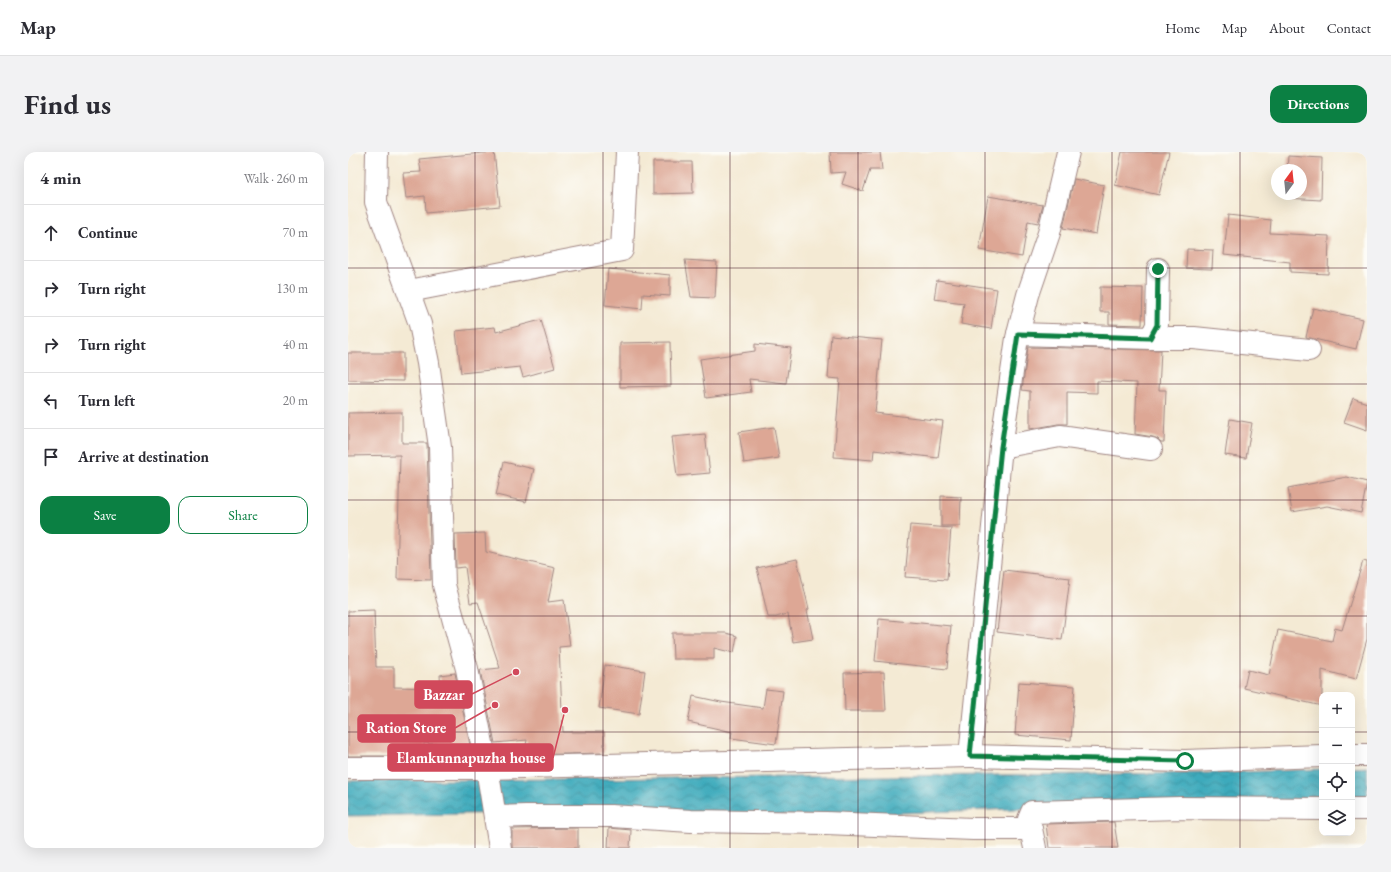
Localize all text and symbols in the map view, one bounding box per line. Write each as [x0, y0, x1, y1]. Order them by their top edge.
text: Map [20, 15, 56, 40]
text: Home [1165, 19, 1200, 37]
text: Map [1222, 19, 1247, 37]
text: About [1269, 19, 1305, 37]
text: Contact [1327, 19, 1371, 37]
button: Directions [1270, 85, 1367, 123]
text: Find us [24, 86, 111, 122]
north arrow [1271, 164, 1307, 200]
text: 4 min [40, 167, 81, 189]
text: Walk · 260 m [244, 170, 308, 187]
icon: ahead [40, 222, 62, 244]
text: Continue [78, 223, 138, 242]
text: 70 m [283, 224, 308, 241]
route end [1149, 260, 1167, 278]
icon: right [40, 278, 62, 300]
text: Turn right [78, 279, 146, 298]
text: 130 m [277, 280, 308, 297]
icon: right [40, 334, 62, 356]
text: Turn right [78, 335, 146, 354]
text: 40 m [283, 336, 308, 353]
icon: left [40, 390, 62, 412]
text: Turn left [78, 391, 135, 410]
text: 20 m [283, 392, 308, 409]
icon: arrive [40, 446, 62, 468]
text: Arrive at destination [78, 447, 209, 466]
button: Save [40, 496, 170, 534]
button: Share [178, 496, 308, 534]
callout: Bazzar [415, 681, 472, 708]
text: Bazzar [423, 685, 466, 704]
map controls [1319, 692, 1355, 836]
button: + [1319, 692, 1355, 728]
callout: Ration Store [358, 715, 455, 742]
text: Ration Store [366, 718, 446, 737]
button: − [1319, 728, 1355, 764]
callout: Elamkunnapuzha house [388, 744, 553, 771]
text: Elamkunnapuzha house [396, 748, 546, 767]
route start [1176, 752, 1194, 770]
button: locate [1319, 764, 1355, 800]
button: layers [1319, 800, 1355, 836]

